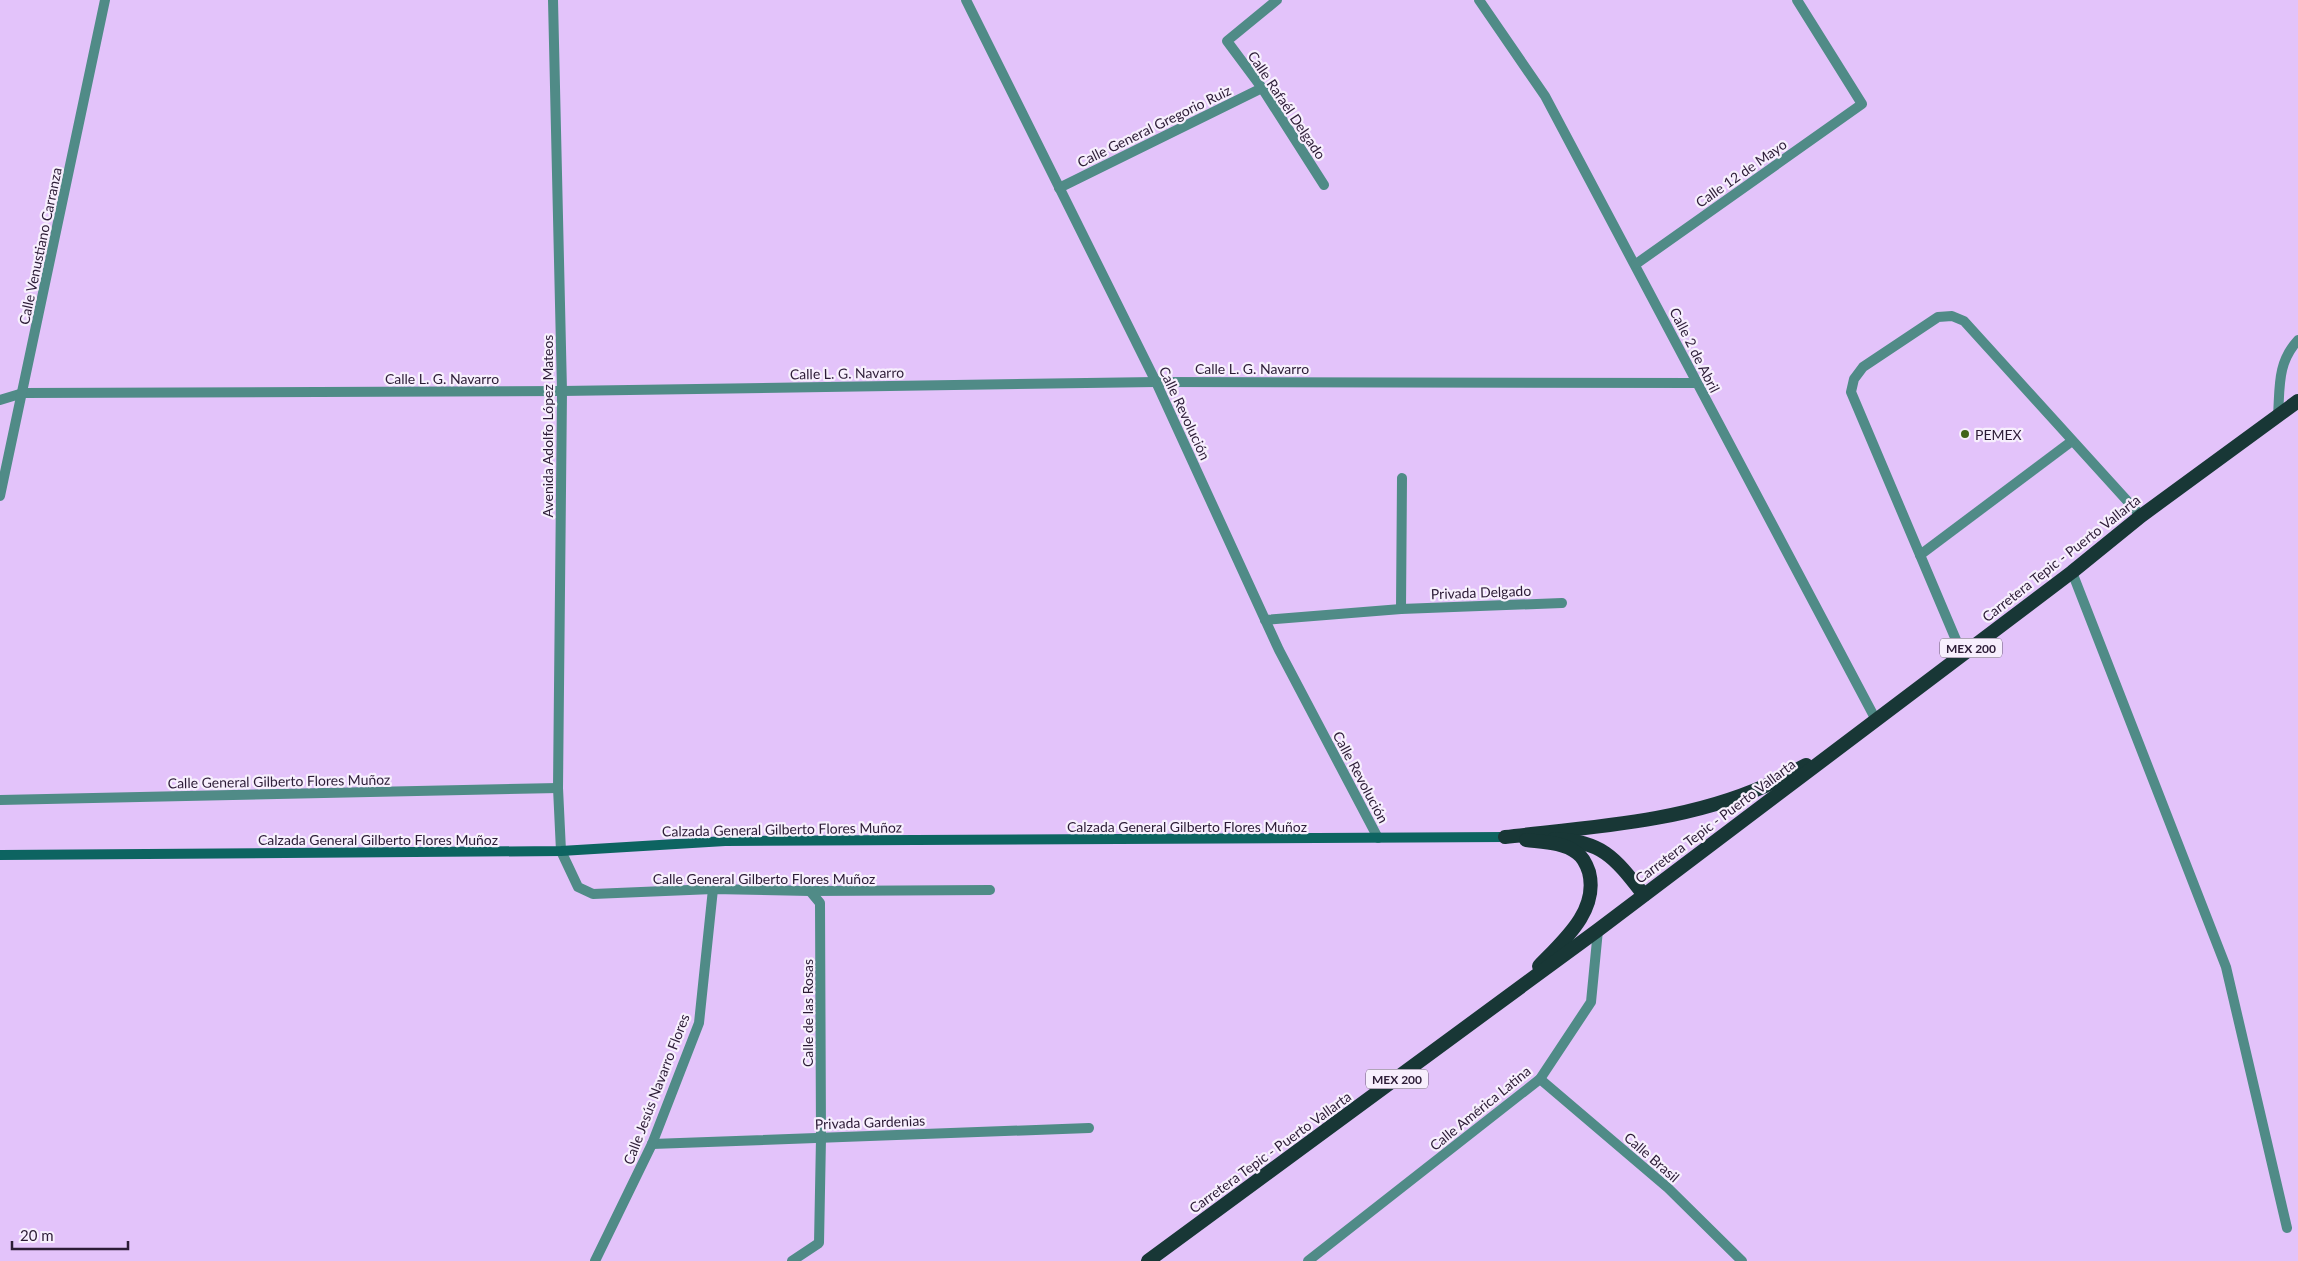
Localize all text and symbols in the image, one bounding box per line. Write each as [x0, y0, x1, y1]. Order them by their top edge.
street label: Calle Rafaél Delgado [1245, 48, 1330, 162]
street label: Calle General Gregorio Ruiz [1074, 81, 1234, 171]
street label: Calle 12 de Mayo [1692, 135, 1790, 211]
street label: Calle Venustiano Carranza [15, 166, 65, 326]
street label: Calle 2 de Abril [1666, 305, 1724, 395]
street label: Avenida Adolfo López Mateos [539, 335, 556, 517]
street label: Calle L. G. Navarro [1195, 360, 1309, 377]
street label: Calle Revolución [1156, 363, 1214, 463]
street label: Calle L. G. Navarro [790, 364, 904, 382]
street label: Calle L. G. Navarro [385, 370, 499, 387]
place label: PEMEX [1975, 426, 2022, 443]
marker: PEMEX [1959, 428, 1971, 440]
street label: Carretera Tepic - Puerto Vallarta [1979, 491, 2143, 625]
street label: Privada Delgado [1431, 582, 1532, 602]
road number: MEX 200 [1940, 638, 2002, 658]
street label: Calle Revolución [1330, 728, 1392, 826]
street label: Carretera Tepic - Puerto Vallarta [1632, 755, 1798, 887]
street label: Calle General Gilberto Flores Muñoz [168, 771, 390, 791]
street label: Calzada General Gilberto Flores Muñoz [662, 818, 902, 840]
street label: Calzada General Gilberto Flores Muñoz [1067, 818, 1307, 835]
street label: Calzada General Gilberto Flores Muñoz [258, 831, 498, 848]
street label: Calle General Gilberto Flores Muñoz [653, 870, 875, 887]
street label: Calle de las Rosas [799, 959, 816, 1067]
street label: Calle Jesús Navarro Flores [619, 1011, 693, 1167]
street label: Calle América Latina [1426, 1062, 1534, 1154]
road number: MEX 200 [1366, 1070, 1428, 1088]
street label: Carretera Tepic - Puerto Vallarta [1186, 1088, 1354, 1216]
street label: Privada Gardenias [814, 1112, 926, 1132]
street label: Calle Brasil [1621, 1128, 1683, 1186]
scale bar [12, 1218, 129, 1250]
text: 20 m [20, 1226, 54, 1244]

